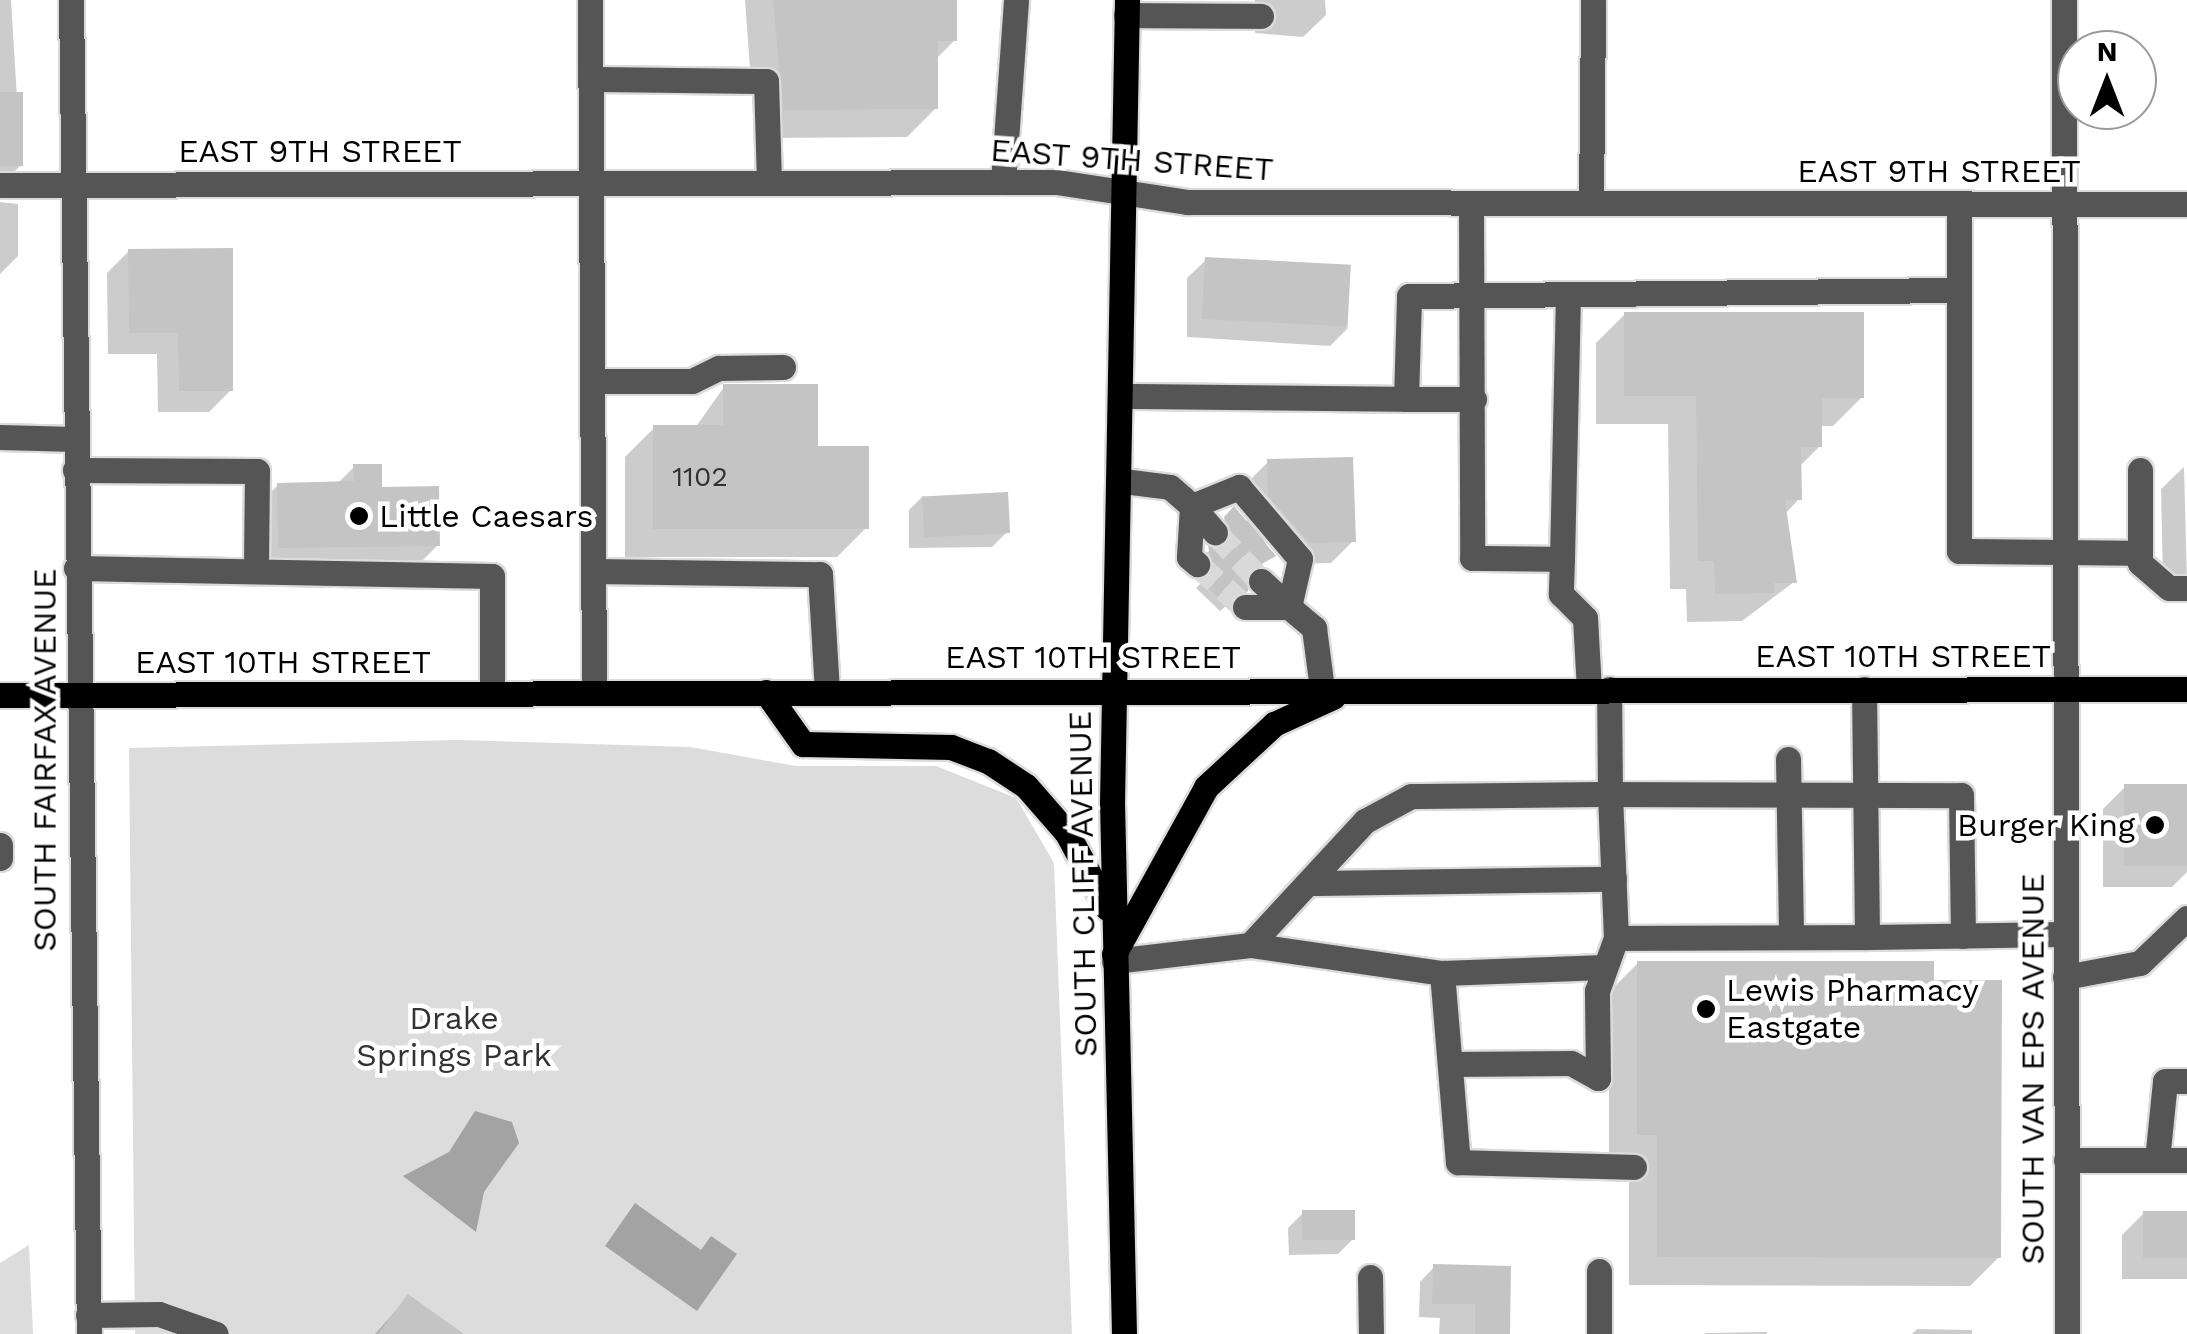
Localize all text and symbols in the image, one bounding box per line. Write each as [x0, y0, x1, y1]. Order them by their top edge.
north arrow [2057, 30, 2157, 130]
text: N [2097, 35, 2117, 68]
street label: EAST 9TH STREET [989, 131, 1275, 189]
street label: EAST 9TH STREET [178, 132, 462, 170]
street label: EAST 9TH STREET [1797, 152, 2081, 190]
house number: 1102 [672, 460, 728, 494]
place label: Little Caesars [379, 497, 593, 535]
marker: Little Caesars [348, 505, 370, 527]
street label: SOUTH FAIRFAX AVENUE [26, 568, 64, 952]
street label: EAST 10TH STREET [1754, 637, 2052, 675]
street label: EAST 10TH STREET [944, 638, 1242, 676]
street label: EAST 10TH STREET [134, 643, 432, 681]
street label: SOUTH CLIFF AVENUE [1061, 710, 1105, 1058]
place label: Burger King [1956, 806, 2135, 844]
marker: Burger King [2144, 814, 2166, 836]
street label: SOUTH VAN EPS AVENUE [2014, 872, 2052, 1266]
place label: Lewis Pharmacy Eastgate [1726, 972, 1979, 1047]
marker: Lewis Pharmacy Eastgate [1695, 998, 1717, 1020]
park label: Drake Springs Park [356, 1000, 552, 1075]

